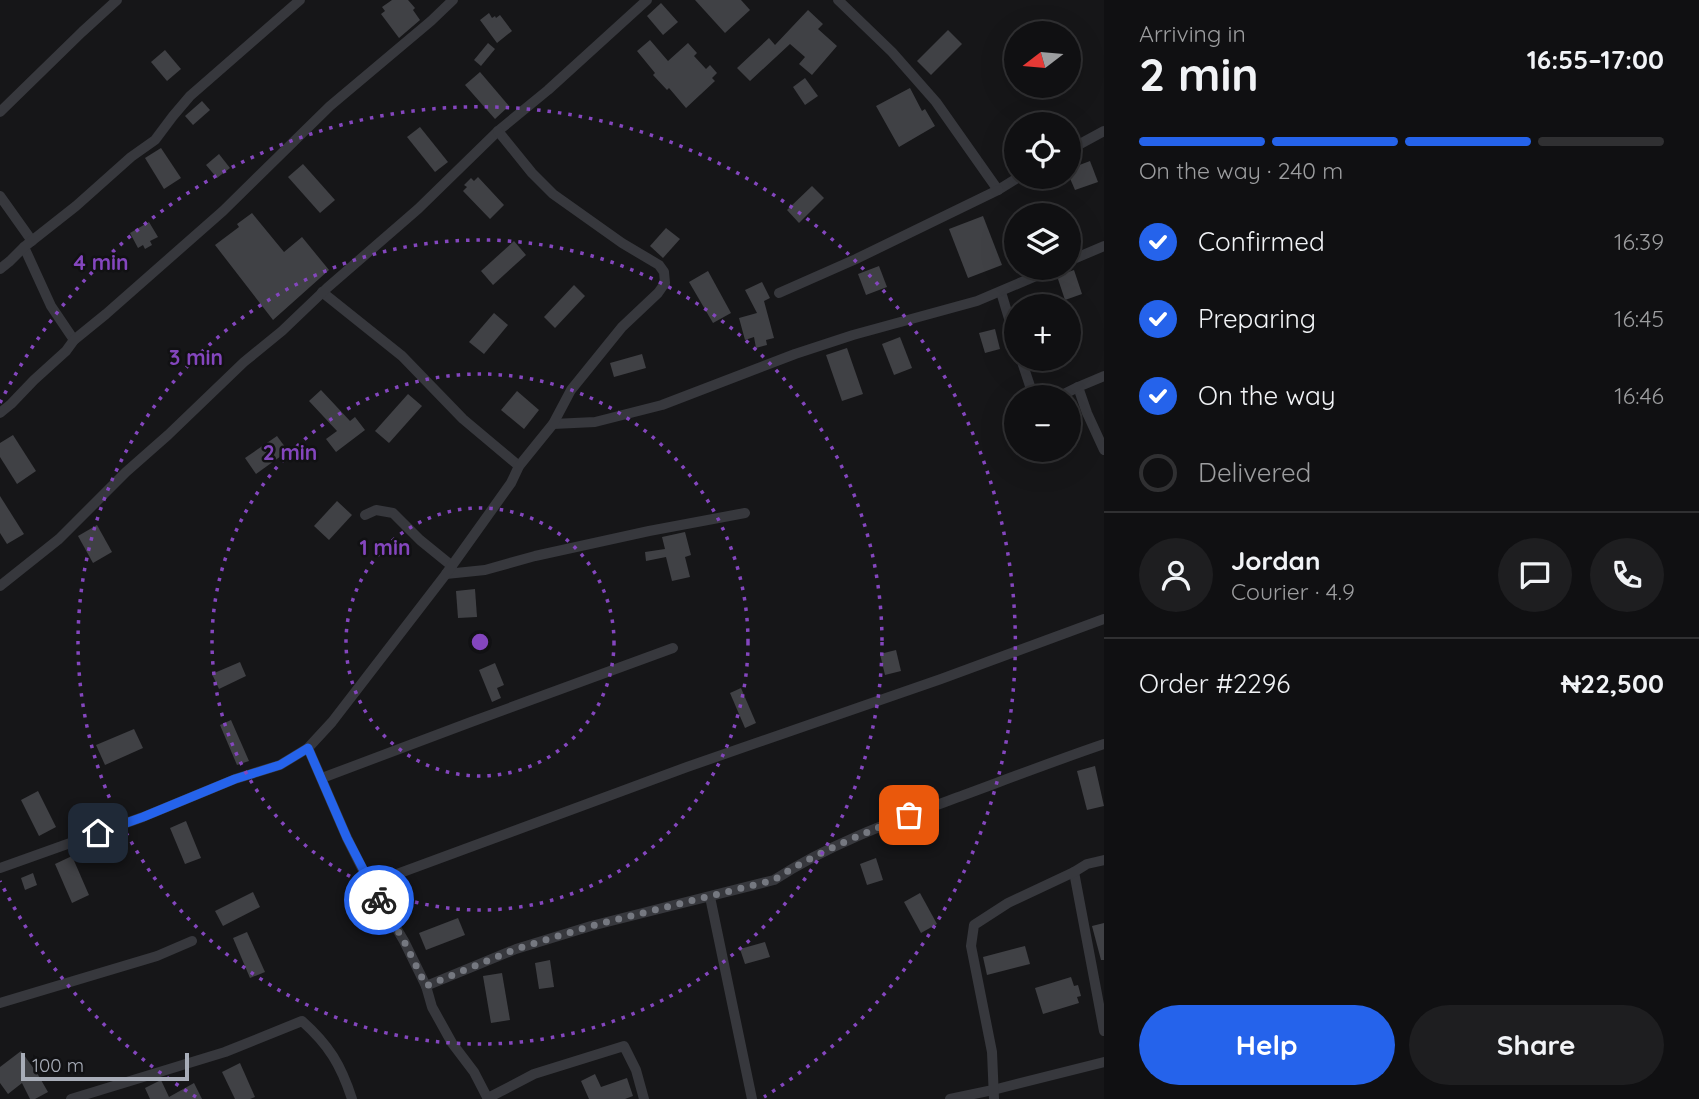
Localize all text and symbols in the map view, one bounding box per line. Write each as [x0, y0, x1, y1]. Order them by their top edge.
text: Arriving in [1139, 19, 1246, 48]
north arrow [1004, 21, 1082, 98]
map controls [1004, 21, 1081, 462]
text: 16:55–17:00 [1527, 43, 1664, 76]
text: 2 min [1139, 45, 1259, 103]
button: locate [1004, 112, 1081, 189]
text: On the way · 240 m [1139, 156, 1343, 185]
button: layers [1004, 203, 1081, 280]
icon: check [1139, 223, 1177, 261]
text: Confirmed [1198, 225, 1325, 258]
text: 16:39 [1614, 227, 1664, 256]
text: 4 min [73, 249, 129, 275]
button: + [1004, 294, 1081, 371]
icon: check [1139, 300, 1177, 338]
text: Preparing [1198, 302, 1316, 335]
text: 16:45 [1614, 304, 1664, 333]
text: 3 min [169, 344, 223, 370]
icon: check [1139, 377, 1177, 415]
text: On the way [1198, 379, 1336, 412]
text: 16:46 [1614, 381, 1664, 410]
button: − [1004, 385, 1081, 462]
text: 2 min [263, 439, 317, 465]
text: Delivered [1198, 456, 1311, 489]
text: 1 min [360, 534, 410, 560]
button: person [1139, 538, 1213, 612]
button: chat [1498, 538, 1572, 612]
button: phone [1590, 538, 1664, 612]
text: Jordan [1231, 544, 1320, 577]
text: Courier · 4.9 [1231, 577, 1355, 606]
centre of rings [468, 630, 492, 654]
text: Order #2296 [1139, 667, 1290, 700]
text: ₦22,500 [1561, 667, 1664, 700]
pin [879, 785, 939, 845]
icon: bag [890, 796, 928, 834]
pin [68, 803, 128, 863]
icon: home [79, 814, 117, 852]
courier [344, 865, 414, 935]
icon: bike [360, 881, 398, 919]
button: Help [1139, 1005, 1395, 1085]
button: Share [1409, 1005, 1664, 1085]
scale bar [21, 1050, 189, 1082]
text: 100 m [32, 1053, 84, 1077]

